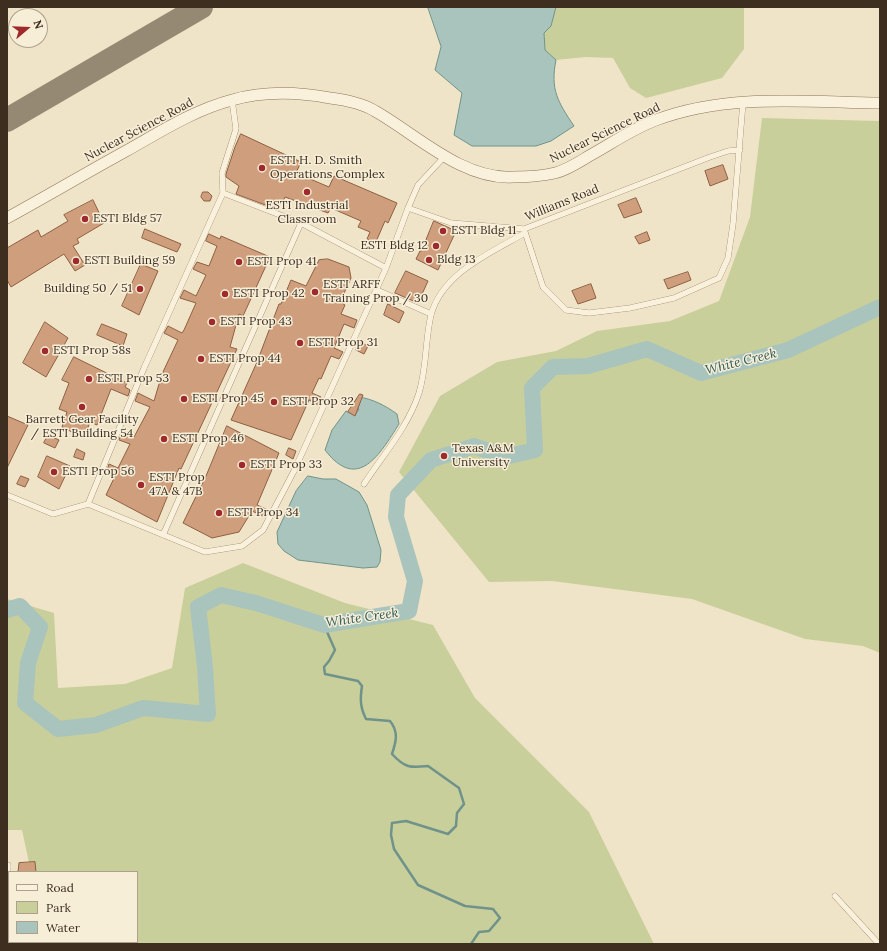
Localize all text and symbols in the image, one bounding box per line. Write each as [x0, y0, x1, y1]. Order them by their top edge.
north arrow [8, 8, 48, 48]
text: N [30, 18, 46, 31]
street label: Nuclear Science Road [82, 95, 196, 165]
street label: Nuclear Science Road [547, 100, 663, 166]
place label: ESTI H. D. Smith Operations Complex [270, 154, 385, 182]
marker: ESTI H. D. Smith Operations Complex [257, 163, 267, 173]
street label: Williams Road [523, 182, 601, 224]
marker: ESTI Industrial Classroom [302, 187, 312, 197]
place label: ESTI Industrial Classroom [266, 199, 348, 227]
place label: ESTI Bldg 57 [93, 212, 162, 226]
marker: ESTI Bldg 57 [80, 214, 90, 224]
place label: ESTI Bldg 11 [451, 224, 516, 238]
marker: ESTI Bldg 11 [438, 226, 448, 236]
place label: ESTI Bldg 12 [360, 239, 428, 253]
marker: ESTI Bldg 12 [431, 241, 441, 251]
place label: Bldg 13 [437, 253, 476, 267]
place label: ESTI Building 59 [84, 254, 175, 268]
place label: ESTI Prop 41 [247, 255, 317, 269]
marker: Bldg 13 [424, 255, 434, 265]
marker: ESTI Building 59 [71, 256, 81, 266]
marker: ESTI Prop 41 [234, 257, 244, 267]
place label: ESTI ARFF Training Prop / 30 [323, 278, 428, 306]
place label: Building 50 / 51 [44, 282, 132, 296]
marker: Building 50 / 51 [135, 284, 145, 294]
place label: ESTI Prop 42 [233, 287, 305, 301]
marker: ESTI ARFF Training Prop / 30 [310, 287, 320, 297]
marker: ESTI Prop 42 [220, 289, 230, 299]
place label: ESTI Prop 43 [220, 315, 292, 329]
marker: ESTI Prop 43 [207, 317, 217, 327]
place label: ESTI Prop 31 [308, 336, 378, 350]
marker: ESTI Prop 31 [295, 338, 305, 348]
place label: ESTI Prop 58s [53, 344, 131, 358]
marker: ESTI Prop 58s [40, 346, 50, 356]
water label: White Creek [704, 346, 778, 378]
place label: ESTI Prop 44 [209, 352, 281, 366]
marker: ESTI Prop 44 [196, 354, 206, 364]
place label: ESTI Prop 53 [97, 372, 169, 386]
marker: ESTI Prop 53 [84, 374, 94, 384]
place label: ESTI Prop 45 [192, 392, 264, 406]
marker: ESTI Prop 45 [179, 394, 189, 404]
place label: ESTI Prop 32 [282, 395, 354, 409]
marker: ESTI Prop 32 [269, 397, 279, 407]
marker: Barrett Gear Facility / ESTI Building 54 [77, 402, 87, 412]
place label: Barrett Gear Facility / ESTI Building 54 [26, 413, 138, 441]
place label: ESTI Prop 46 [172, 432, 244, 446]
marker: ESTI Prop 46 [159, 434, 169, 444]
place label: Texas A&M University [452, 442, 514, 470]
marker: Texas A&M University [439, 451, 449, 461]
place label: ESTI Prop 33 [250, 458, 322, 472]
marker: ESTI Prop 33 [237, 460, 247, 470]
place label: ESTI Prop 56 [62, 465, 134, 479]
marker: ESTI Prop 56 [49, 467, 59, 477]
place label: ESTI Prop 47A & 47B [149, 471, 205, 499]
marker: ESTI Prop 47A & 47B [136, 480, 146, 490]
place label: ESTI Prop 34 [227, 506, 299, 520]
marker: ESTI Prop 34 [214, 508, 224, 518]
water label: White Creek [325, 605, 399, 631]
legend [8, 871, 138, 943]
text: Road [46, 880, 74, 895]
text: Park [46, 900, 71, 915]
text: Water [46, 920, 80, 935]

